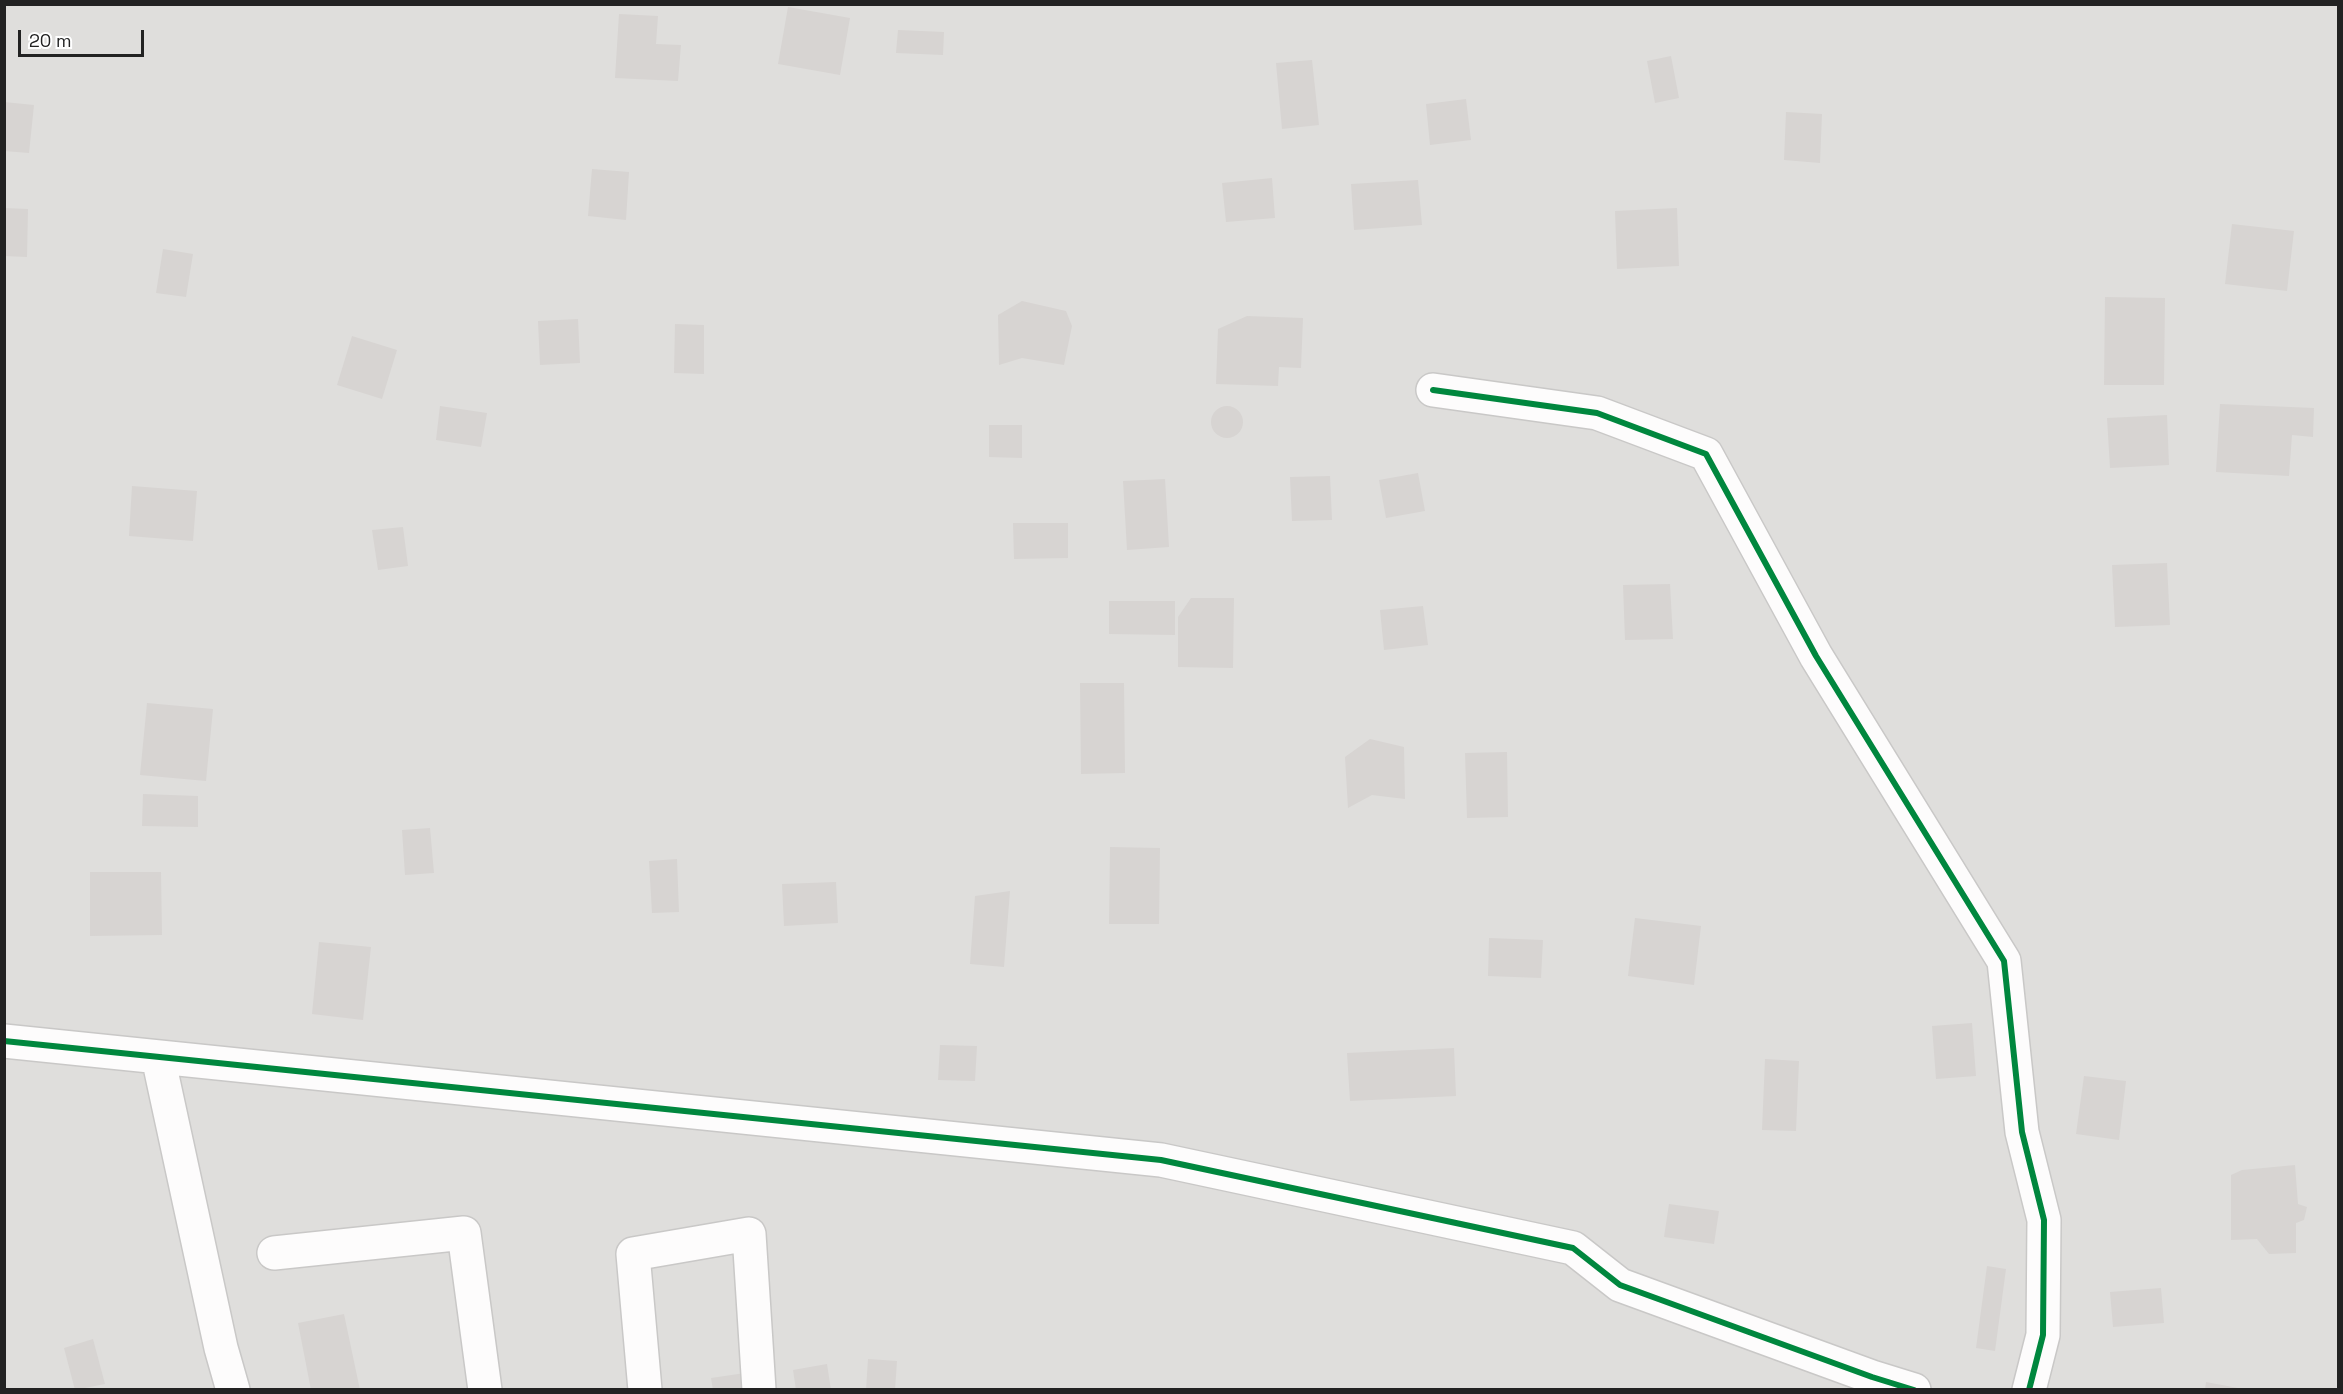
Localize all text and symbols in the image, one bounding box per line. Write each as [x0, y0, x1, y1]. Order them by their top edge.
scale bar [21, 18, 147, 56]
text: 20 m [29, 29, 72, 52]

